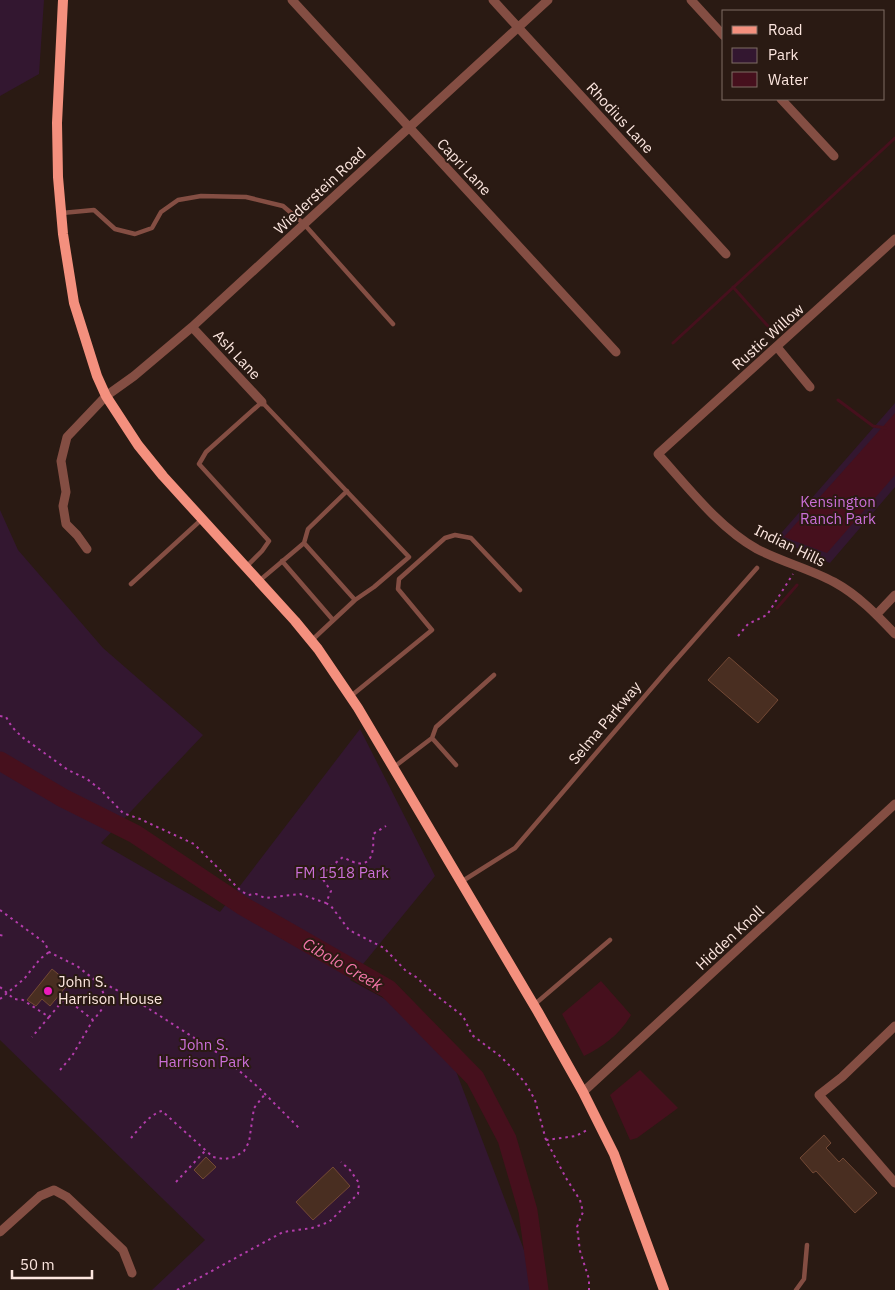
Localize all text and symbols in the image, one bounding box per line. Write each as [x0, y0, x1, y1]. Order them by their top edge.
legend [722, 10, 885, 100]
text: Road [768, 20, 803, 39]
text: Park [768, 45, 798, 64]
text: Water [768, 70, 809, 89]
street label: Rhodius Lane [583, 78, 658, 157]
street label: Capri Lane [433, 134, 496, 199]
street label: Wiederstein Road [270, 143, 370, 238]
street label: Rustic Willow [728, 299, 808, 374]
street label: Ash Lane [210, 326, 265, 384]
park label: Kensington Ranch Park [800, 492, 876, 528]
street label: Indian Hills [752, 520, 829, 571]
street label: Selma Parkway [564, 677, 645, 768]
park label: FM 1518 Park [295, 863, 389, 882]
street label: Hidden Knoll [692, 901, 768, 974]
water label: Cibolo Creek [300, 933, 387, 995]
place label: John S. Harrison House [58, 972, 162, 1008]
marker: John S. Harrison House [42, 985, 54, 997]
park label: John S. Harrison Park [158, 1035, 250, 1071]
scale bar [12, 1248, 92, 1280]
text: 50 m [20, 1255, 55, 1274]

